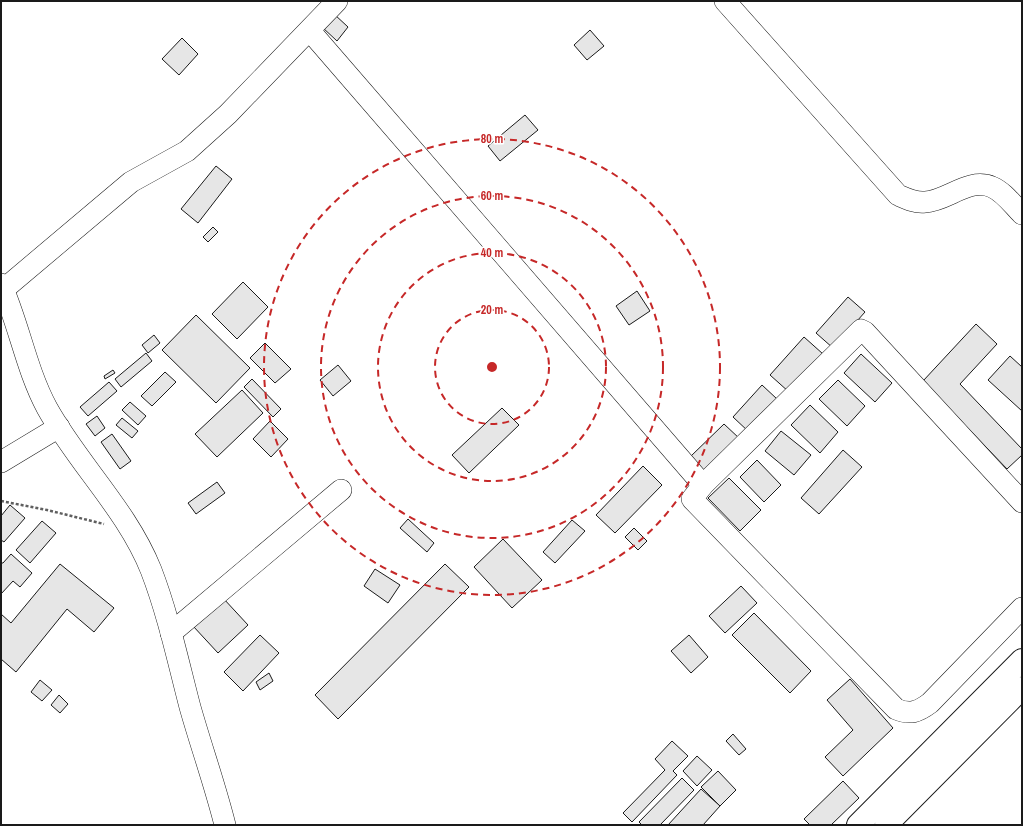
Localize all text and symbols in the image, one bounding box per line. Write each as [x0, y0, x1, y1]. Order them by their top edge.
text: 80 m [481, 131, 503, 147]
text: 60 m [481, 188, 503, 204]
text: 40 m [481, 245, 503, 261]
text: 20 m [481, 302, 503, 318]
centre of rings [485, 360, 499, 374]

